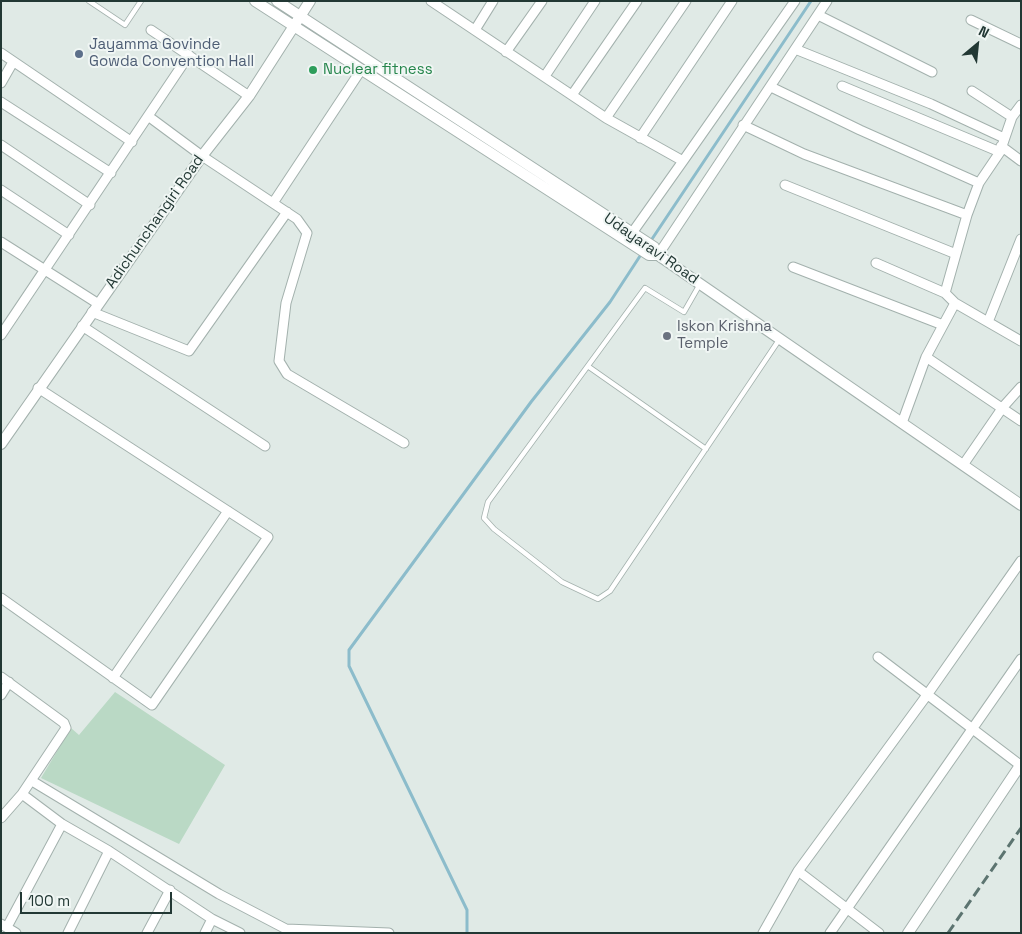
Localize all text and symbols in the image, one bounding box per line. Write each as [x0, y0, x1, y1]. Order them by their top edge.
north arrow [952, 20, 1002, 70]
text: N [976, 22, 992, 42]
place label: Jayamma Govinde Gowda Convention Hall [89, 36, 254, 71]
marker: Jayamma Govinde Gowda Convention Hall [73, 48, 85, 60]
place label: Nuclear fitness [323, 61, 433, 79]
marker: Nuclear fitness [307, 64, 319, 76]
street label: Adichunchangiri Road [102, 152, 208, 292]
street label: Udayaravi Road [600, 210, 702, 288]
place label: Iskon Krishna Temple [677, 318, 772, 353]
marker: Iskon Krishna Temple [661, 330, 673, 342]
scale bar [22, 882, 175, 914]
text: 100 m [28, 891, 70, 910]

